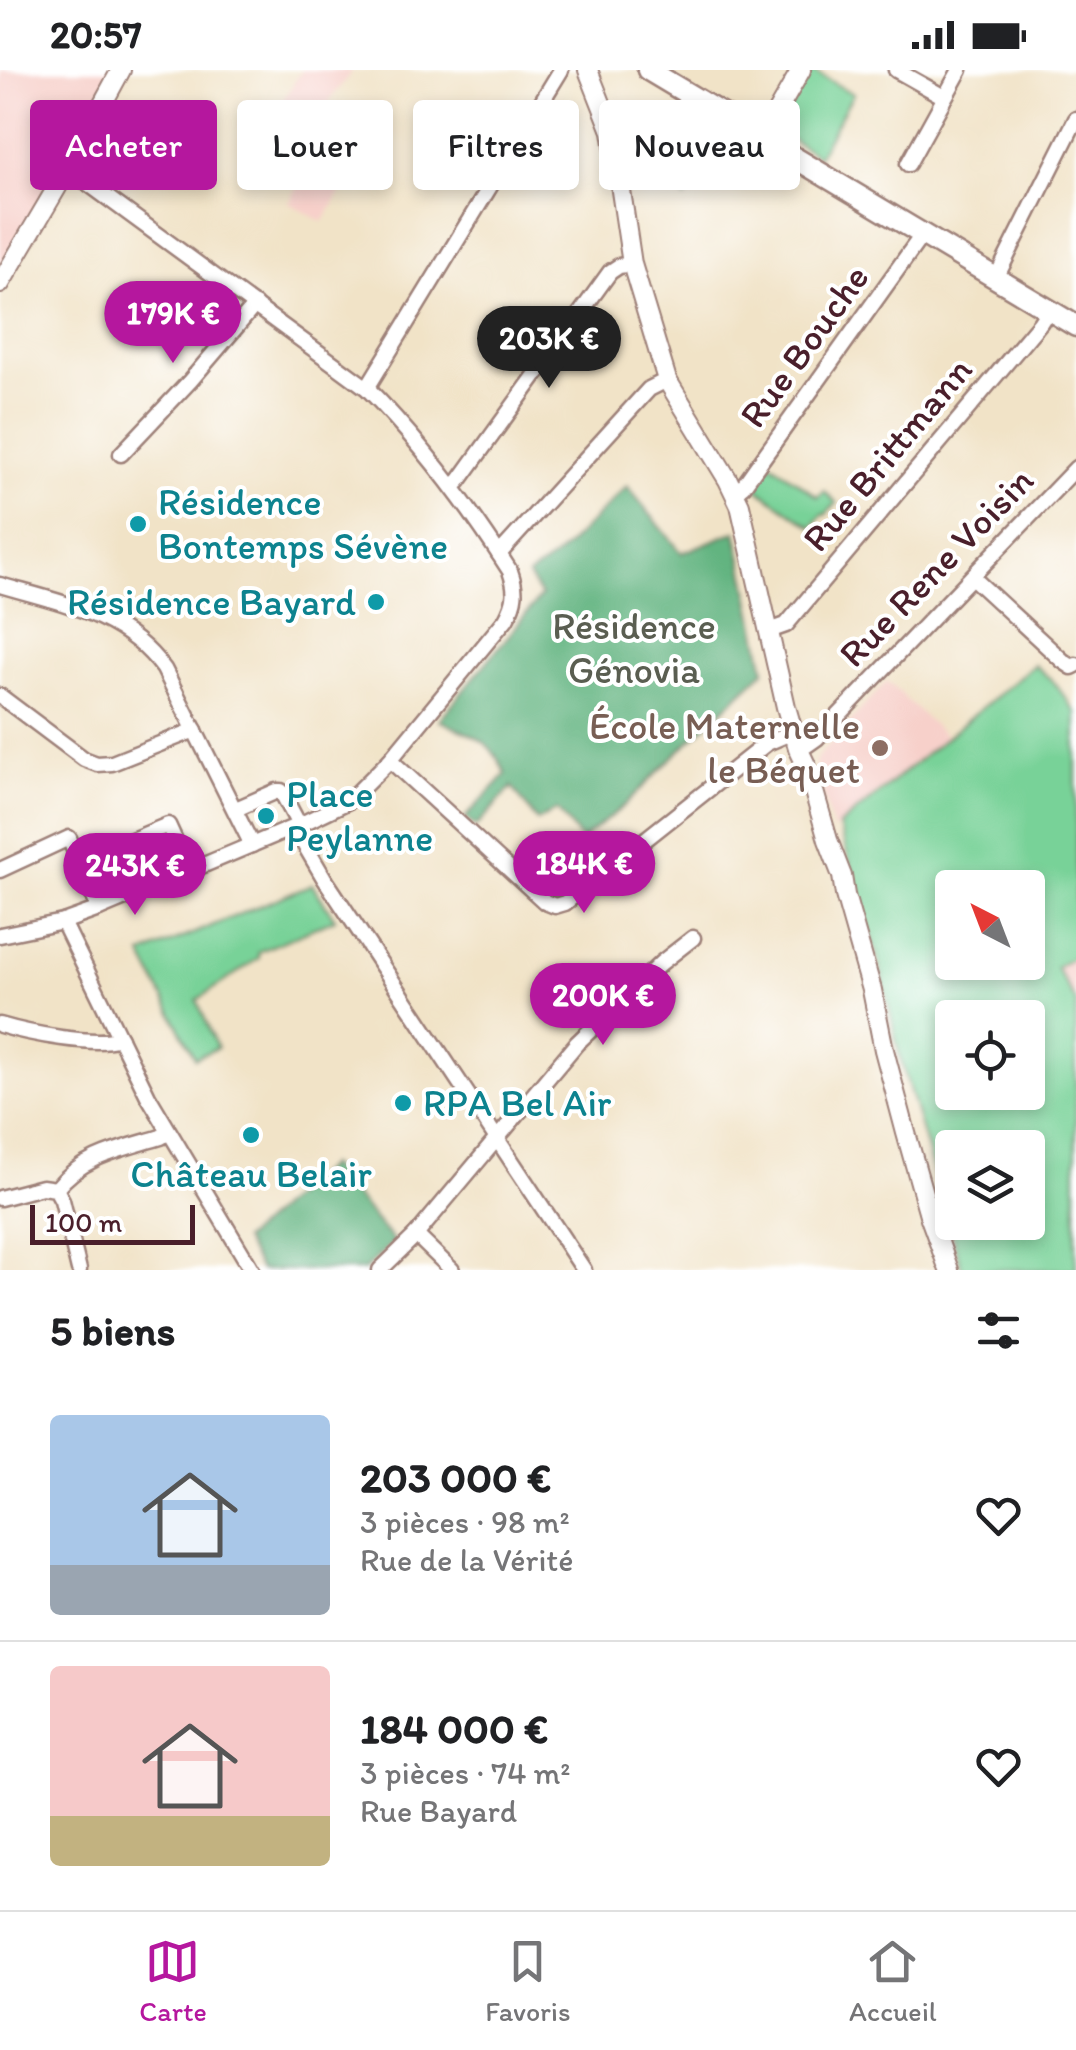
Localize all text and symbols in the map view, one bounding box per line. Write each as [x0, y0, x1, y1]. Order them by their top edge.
text: 20:57 [50, 12, 142, 58]
chip: Acheter [30, 100, 217, 190]
chip: Louer [237, 100, 393, 190]
chip: Filtres [413, 100, 579, 190]
chip: Nouveau [599, 100, 800, 190]
street label: Rue Bouche [729, 256, 879, 436]
pin: 179K € [92, 281, 254, 366]
text: 179K € [126, 294, 220, 332]
pin: 203K € [468, 306, 630, 391]
text: 203K € [499, 319, 599, 357]
street label: Rue Brittmann [792, 347, 982, 561]
street label: Rue Rene Voisin [829, 457, 1043, 677]
place label: Résidence Bontemps Sévène [158, 479, 448, 569]
marker: Résidence Bontemps Sévène [127, 513, 149, 535]
place label: Résidence Bayard [67, 579, 356, 625]
marker: Résidence Bayard [365, 591, 387, 613]
park label: Résidence Génovia [552, 603, 716, 693]
place label: École Maternelle le Béquet [589, 703, 860, 793]
marker: École Maternelle le Béquet [869, 737, 891, 759]
place label: Place Peylanne [286, 771, 433, 861]
marker: Place Peylanne [255, 805, 277, 827]
pin: 184K € [503, 831, 665, 916]
pin: 243K € [54, 833, 216, 918]
text: 184K € [535, 844, 633, 882]
text: 243K € [85, 846, 185, 884]
north arrow [935, 870, 1045, 980]
map controls [935, 870, 1045, 1240]
pin: 200K € [522, 963, 684, 1048]
text: 200K € [552, 976, 654, 1014]
button: locate [935, 1000, 1045, 1110]
place label: RPA Bel Air [423, 1080, 612, 1126]
marker: RPA Bel Air [392, 1092, 414, 1114]
marker: Château Belair [240, 1124, 262, 1146]
button: layers [935, 1130, 1045, 1240]
place label: Château Belair [130, 1151, 372, 1197]
scale bar [30, 1200, 195, 1244]
text: 100 m [45, 1205, 122, 1239]
icon: filters [971, 1303, 1026, 1358]
text: 5 biens [50, 1305, 175, 1356]
text: 203 000 € [360, 1452, 551, 1503]
icon: home [130, 1455, 250, 1575]
icon: heart [971, 1488, 1026, 1543]
text: 3 pièces · 98 m² [360, 1503, 570, 1541]
text: Rue de la Vérité [360, 1541, 574, 1579]
text: 184 000 € [360, 1703, 548, 1754]
icon: home [130, 1706, 250, 1826]
icon: heart [971, 1739, 1026, 1794]
text: 3 pièces · 74 m² [360, 1754, 570, 1792]
text: Rue Bayard [360, 1792, 517, 1830]
tab: Carte [139, 1934, 207, 2028]
tab: Favoris [485, 1934, 571, 2028]
tab: Accueil [849, 1934, 937, 2028]

